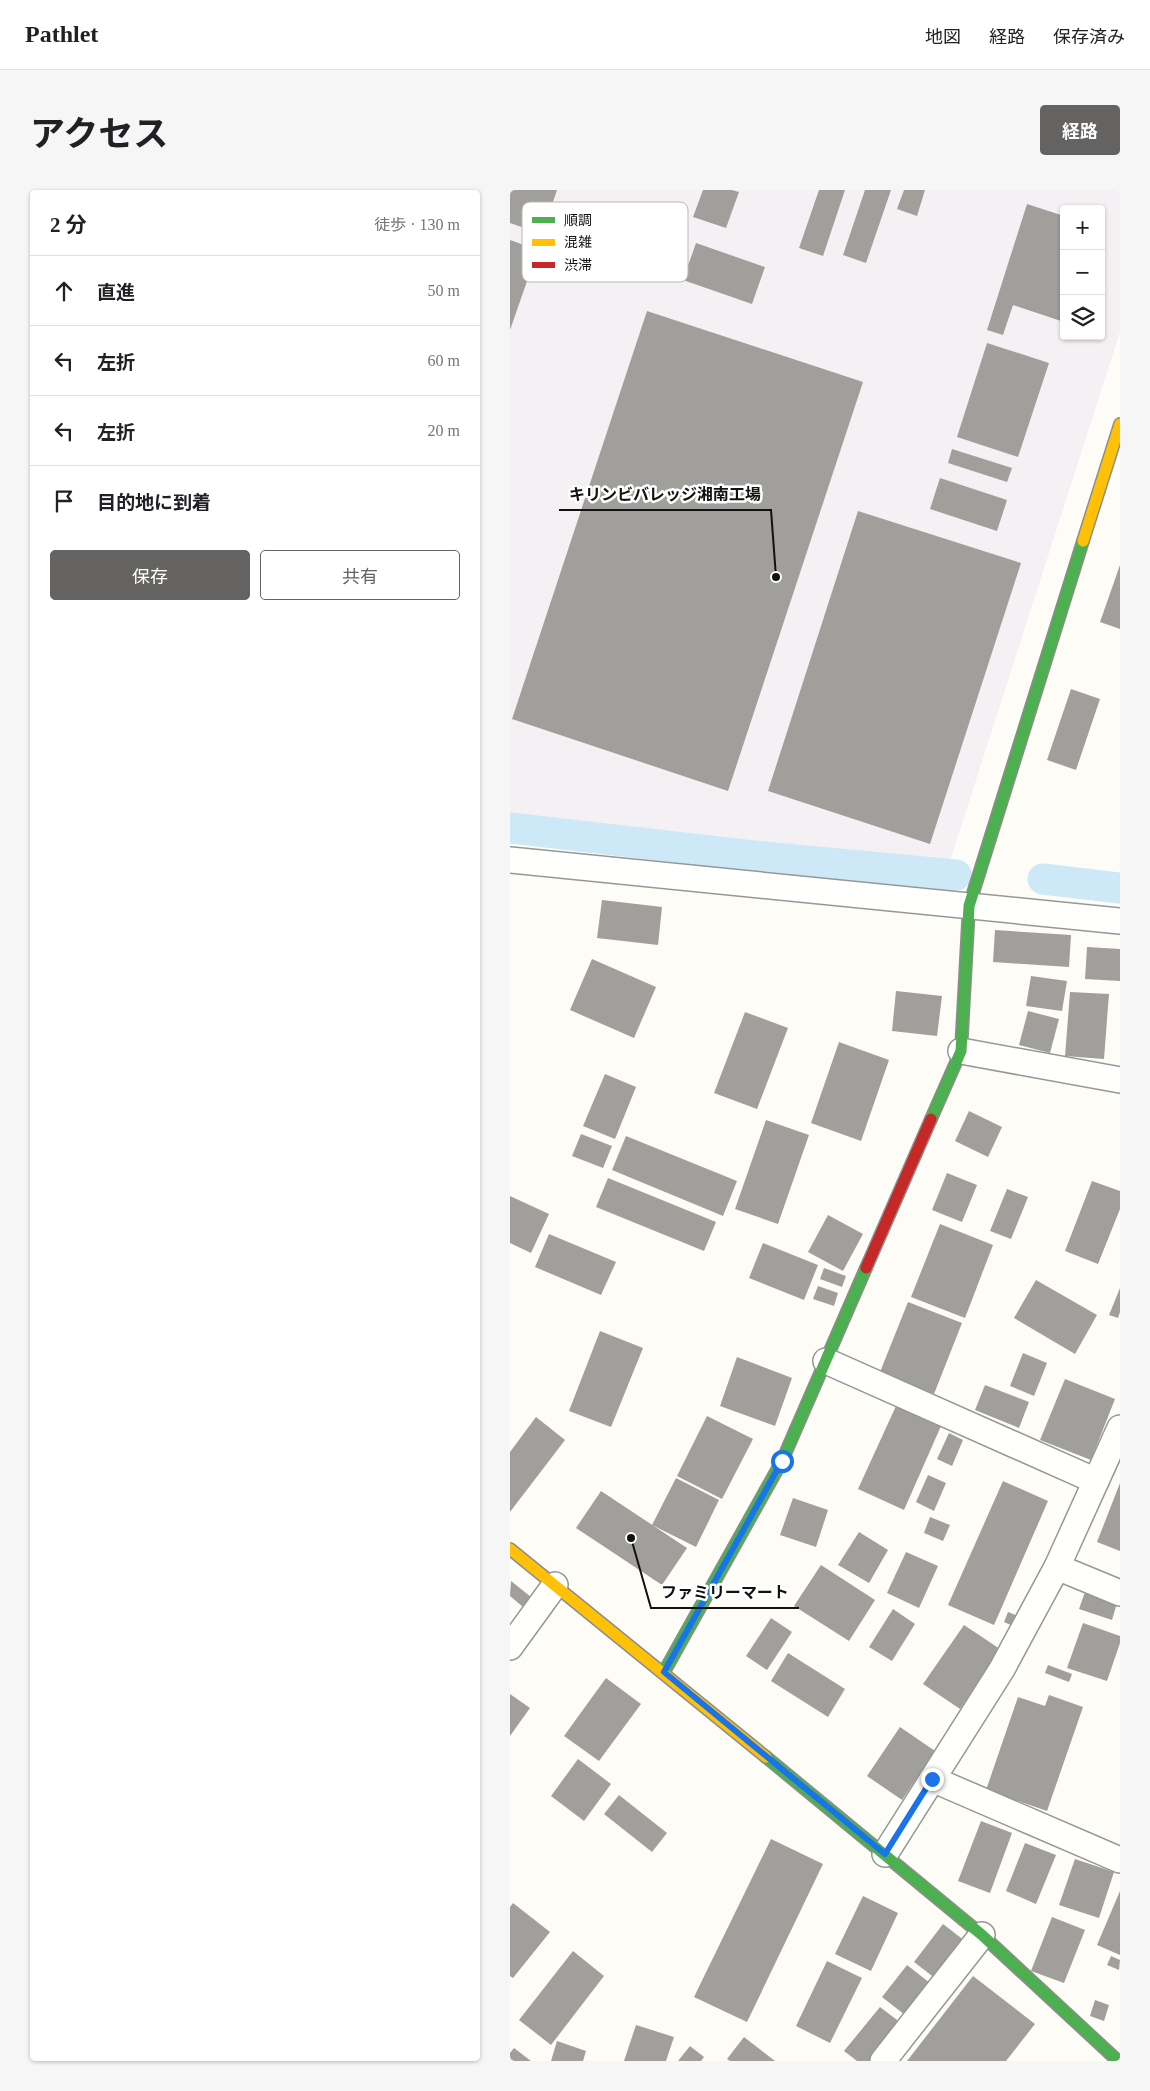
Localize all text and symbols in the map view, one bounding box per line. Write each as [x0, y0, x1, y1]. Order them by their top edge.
text: Pathlet [25, 21, 98, 47]
text: 地図 [925, 27, 961, 47]
text: 経路 [989, 27, 1025, 47]
text: 保存済み [1053, 27, 1125, 47]
button: 経路 [1040, 105, 1120, 155]
text: アクセス [30, 115, 168, 154]
legend [522, 202, 688, 282]
map controls [1060, 205, 1105, 340]
button: + [1060, 205, 1105, 250]
text: 2 分 [50, 213, 87, 237]
text: 順調 [564, 213, 592, 228]
text: 徒歩 · 130 m [374, 216, 460, 233]
text: 混雑 [564, 234, 592, 250]
button: − [1060, 250, 1105, 295]
text: 渋滞 [564, 258, 592, 273]
icon: ahead [50, 277, 78, 305]
text: 直進 [97, 282, 135, 303]
text: 50 m [428, 282, 460, 299]
button: layers [1060, 295, 1105, 340]
icon: left [50, 347, 78, 375]
text: 左折 [97, 352, 135, 373]
text: 60 m [428, 352, 460, 369]
icon: left [50, 417, 78, 445]
text: 左折 [97, 422, 135, 443]
text: 20 m [428, 422, 460, 439]
callout: キリンビバレッジ湘南工場 [559, 479, 771, 510]
text: キリンビバレッジ湘南工場 [569, 486, 761, 503]
icon: arrive [50, 487, 78, 515]
text: 目的地に到着 [97, 492, 211, 513]
button: 保存 [50, 550, 250, 600]
button: 共有 [260, 550, 460, 600]
route start [771, 1450, 794, 1473]
callout: ファミリーマート [651, 1577, 799, 1608]
text: ファミリーマート [661, 1584, 789, 1601]
route end [921, 1768, 944, 1791]

